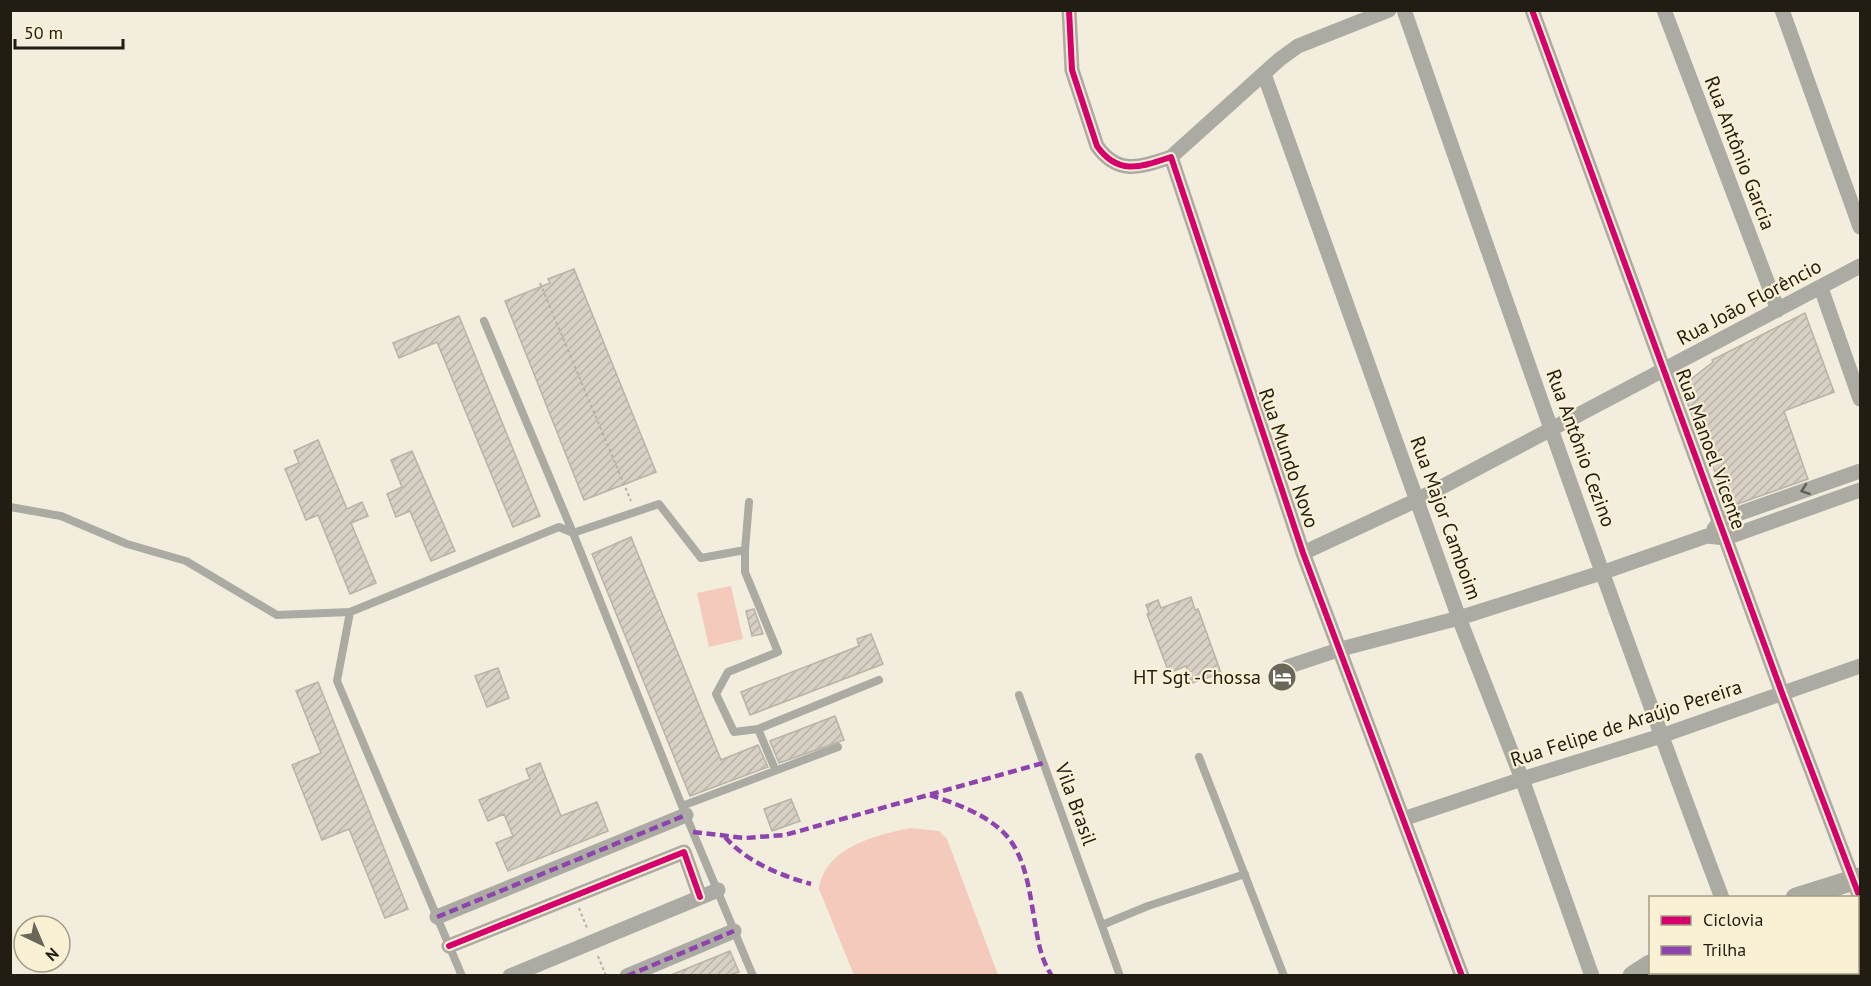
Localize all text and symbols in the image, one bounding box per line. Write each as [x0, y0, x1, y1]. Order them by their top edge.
scale bar [15, 12, 123, 50]
text: 50 m [24, 21, 63, 44]
street label: Rua Antônio Garcia [1699, 72, 1781, 234]
street label: Rua João Florêncio [1672, 253, 1826, 351]
street label: Rua Manoel Vicente [1670, 365, 1752, 533]
street label: Rua Antônio Cezino [1540, 366, 1622, 530]
street label: Rua Mundo Novo [1253, 385, 1325, 531]
street label: Rua Major Camboim [1404, 433, 1488, 603]
one-way arrow [1800, 483, 1811, 496]
hotel icon: HT Sgt -Chossa [1266, 661, 1298, 693]
place label: HT Sgt -Chossa [1133, 664, 1261, 690]
street label: Rua Felipe de Araújo Pereira [1507, 673, 1745, 773]
street label: Vila Brasil [1049, 758, 1103, 849]
legend [1649, 896, 1859, 974]
text: Ciclovia [1703, 908, 1763, 931]
north arrow [12, 914, 72, 974]
text: Trilha [1703, 938, 1746, 961]
text: N [42, 944, 63, 966]

